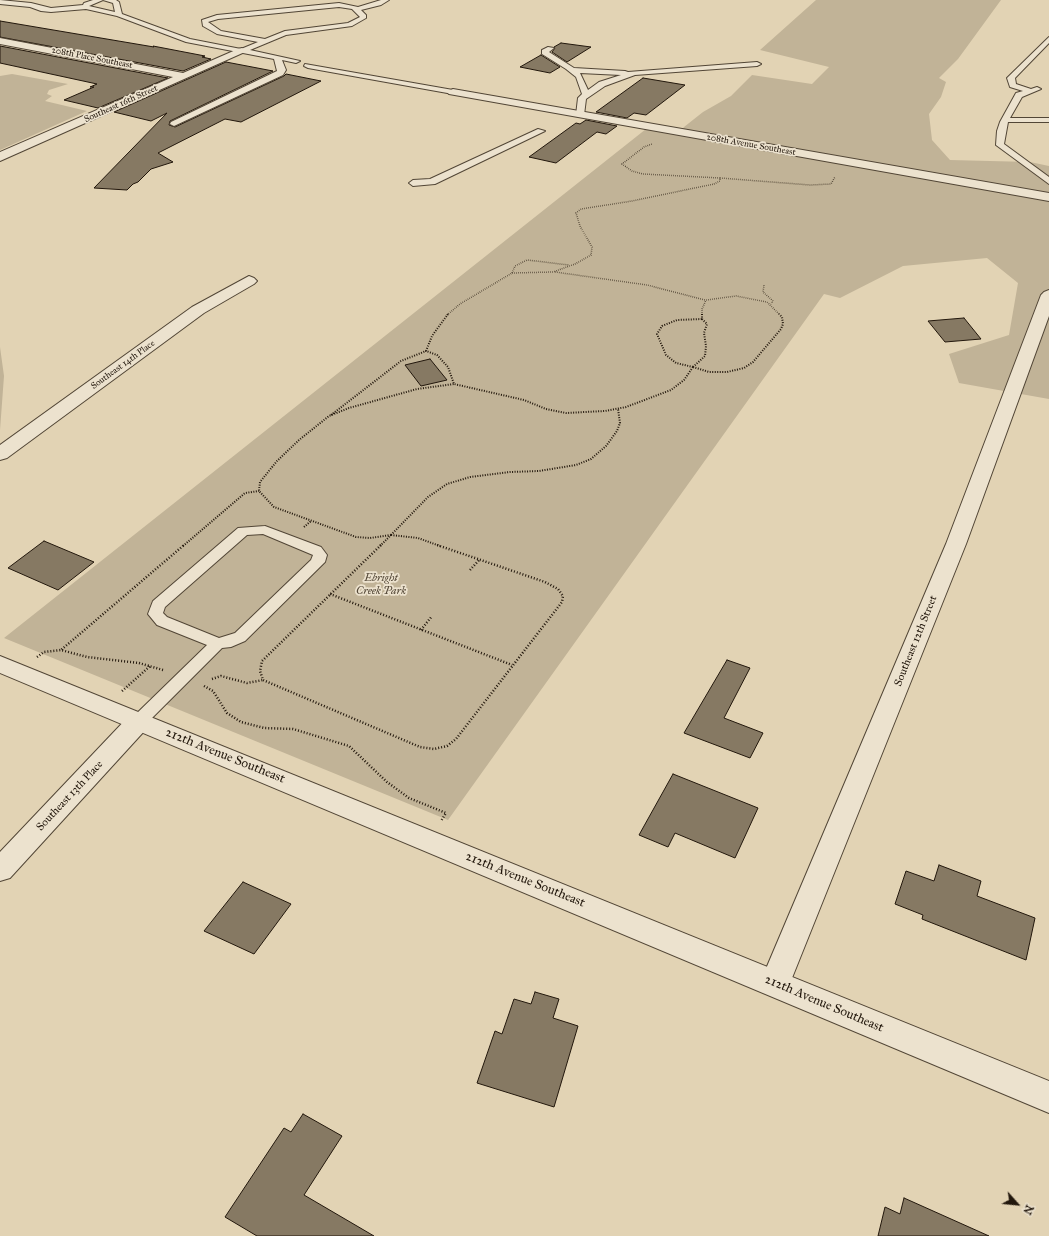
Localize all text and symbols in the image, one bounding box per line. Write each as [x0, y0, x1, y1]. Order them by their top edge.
street label: 208th Place Southeast [51, 45, 133, 71]
street label: Southeast 16th Street [83, 83, 159, 125]
street label: 208th Avenue Southeast [706, 132, 796, 158]
street label: Southeast 14th Place [89, 338, 157, 392]
park label: Ebright Creek Park [356, 571, 406, 597]
street label: Southeast 12th Street [892, 594, 940, 688]
street label: 212th Avenue Southeast [163, 725, 287, 787]
street label: Southeast 13th Place [34, 758, 106, 834]
street label: 212th Avenue Southeast [463, 849, 587, 911]
street label: 212th Avenue Southeast [762, 972, 886, 1036]
north arrow [997, 1184, 1037, 1224]
text: N [1020, 1203, 1036, 1217]

